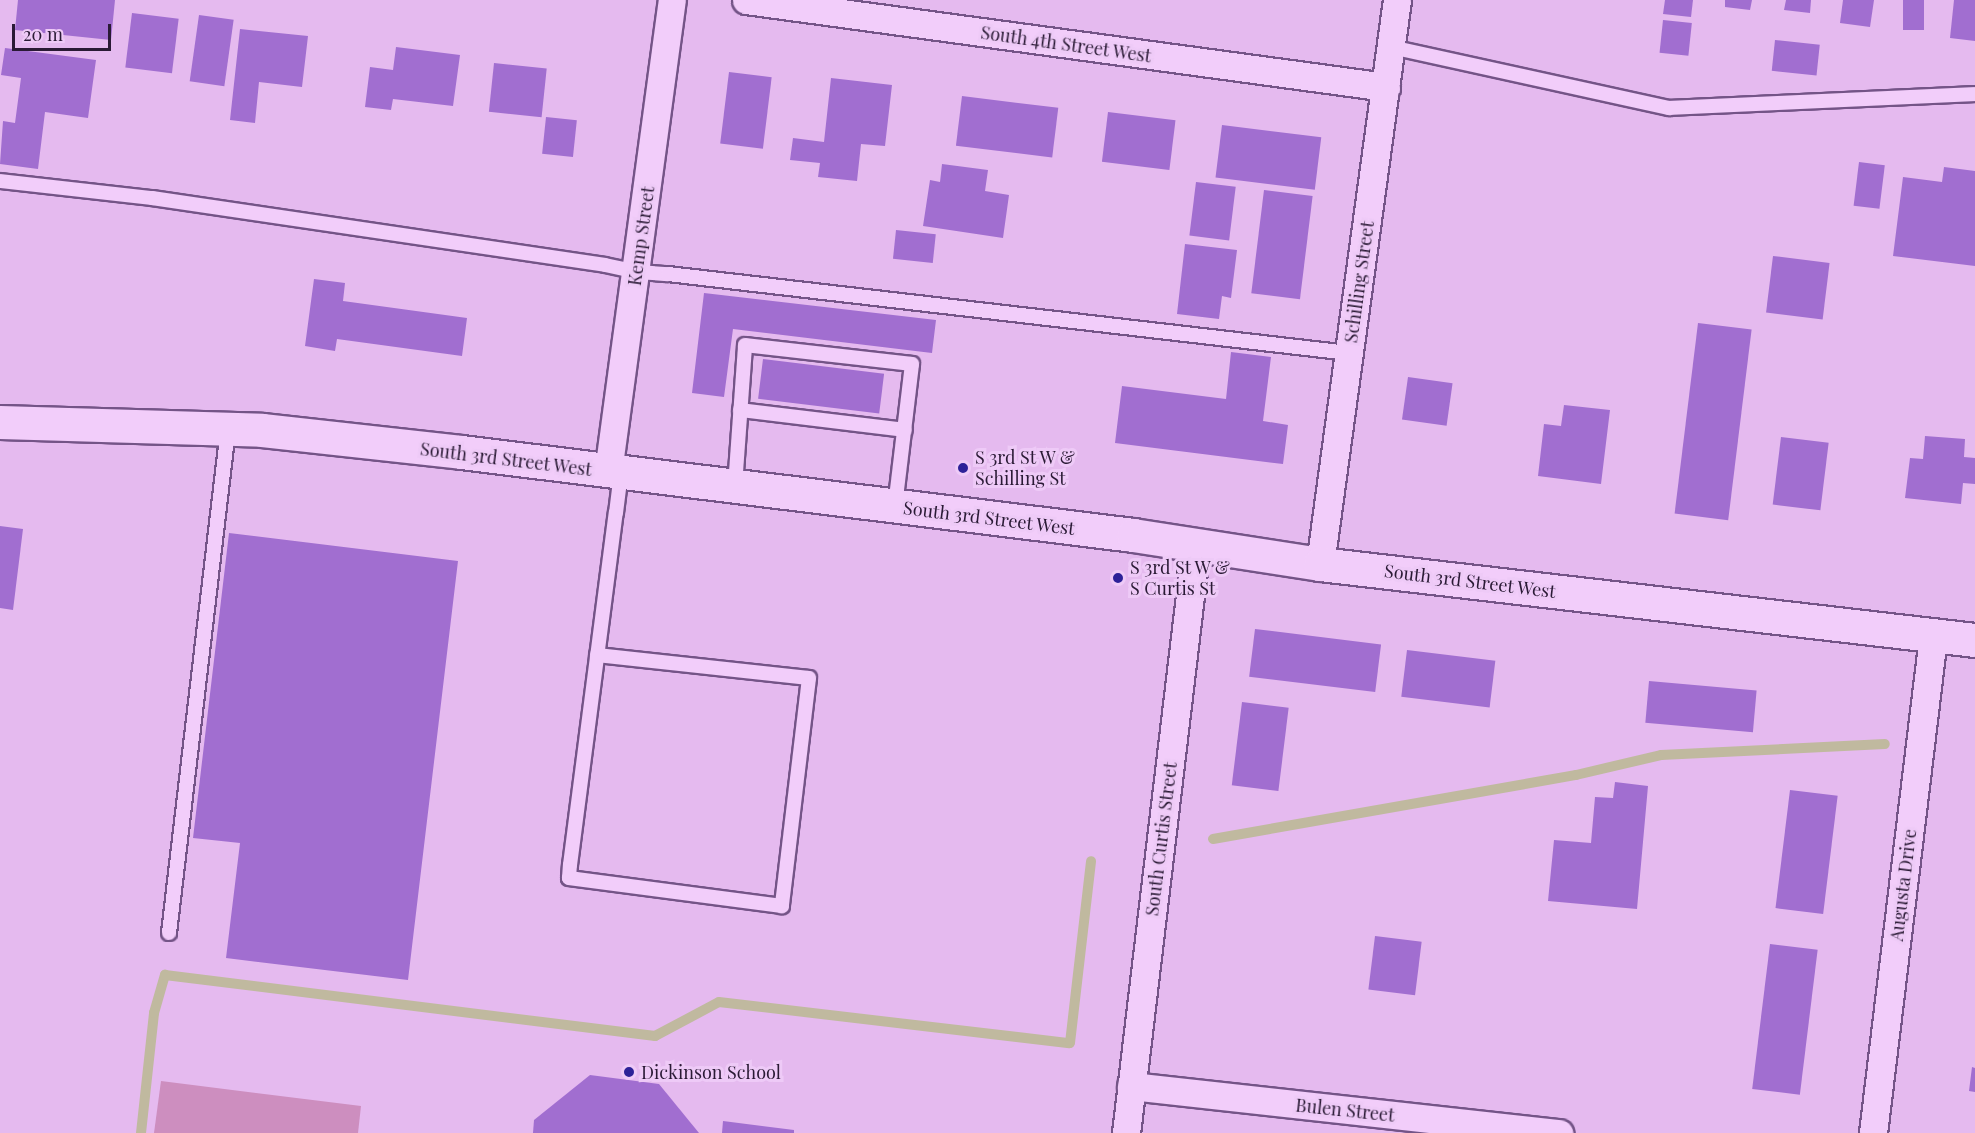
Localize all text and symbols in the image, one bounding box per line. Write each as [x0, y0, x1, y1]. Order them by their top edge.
scale bar [15, 12, 114, 50]
street label: South 4th Street West [979, 21, 1153, 67]
text: 20 m [23, 22, 63, 46]
street label: Kemp Street [623, 185, 659, 287]
street label: Schilling Street [1340, 220, 1378, 344]
street label: South 3rd Street West [419, 438, 593, 480]
place label: S 3rd St W & Schilling St [975, 447, 1076, 490]
marker: S 3rd St W & Schilling St [956, 461, 970, 475]
street label: South 3rd Street West [902, 497, 1076, 539]
place label: S 3rd St W & S Curtis St [1130, 557, 1231, 600]
street label: South 3rd Street West [1383, 560, 1557, 602]
marker: S 3rd St W & S Curtis St [1111, 571, 1125, 585]
street label: South Curtis Street [1141, 761, 1181, 917]
street label: Augusta Drive [1885, 828, 1921, 942]
place label: Dickinson School [641, 1061, 781, 1083]
marker: Dickinson School [622, 1065, 636, 1079]
street label: Bulen Street [1294, 1094, 1396, 1126]

